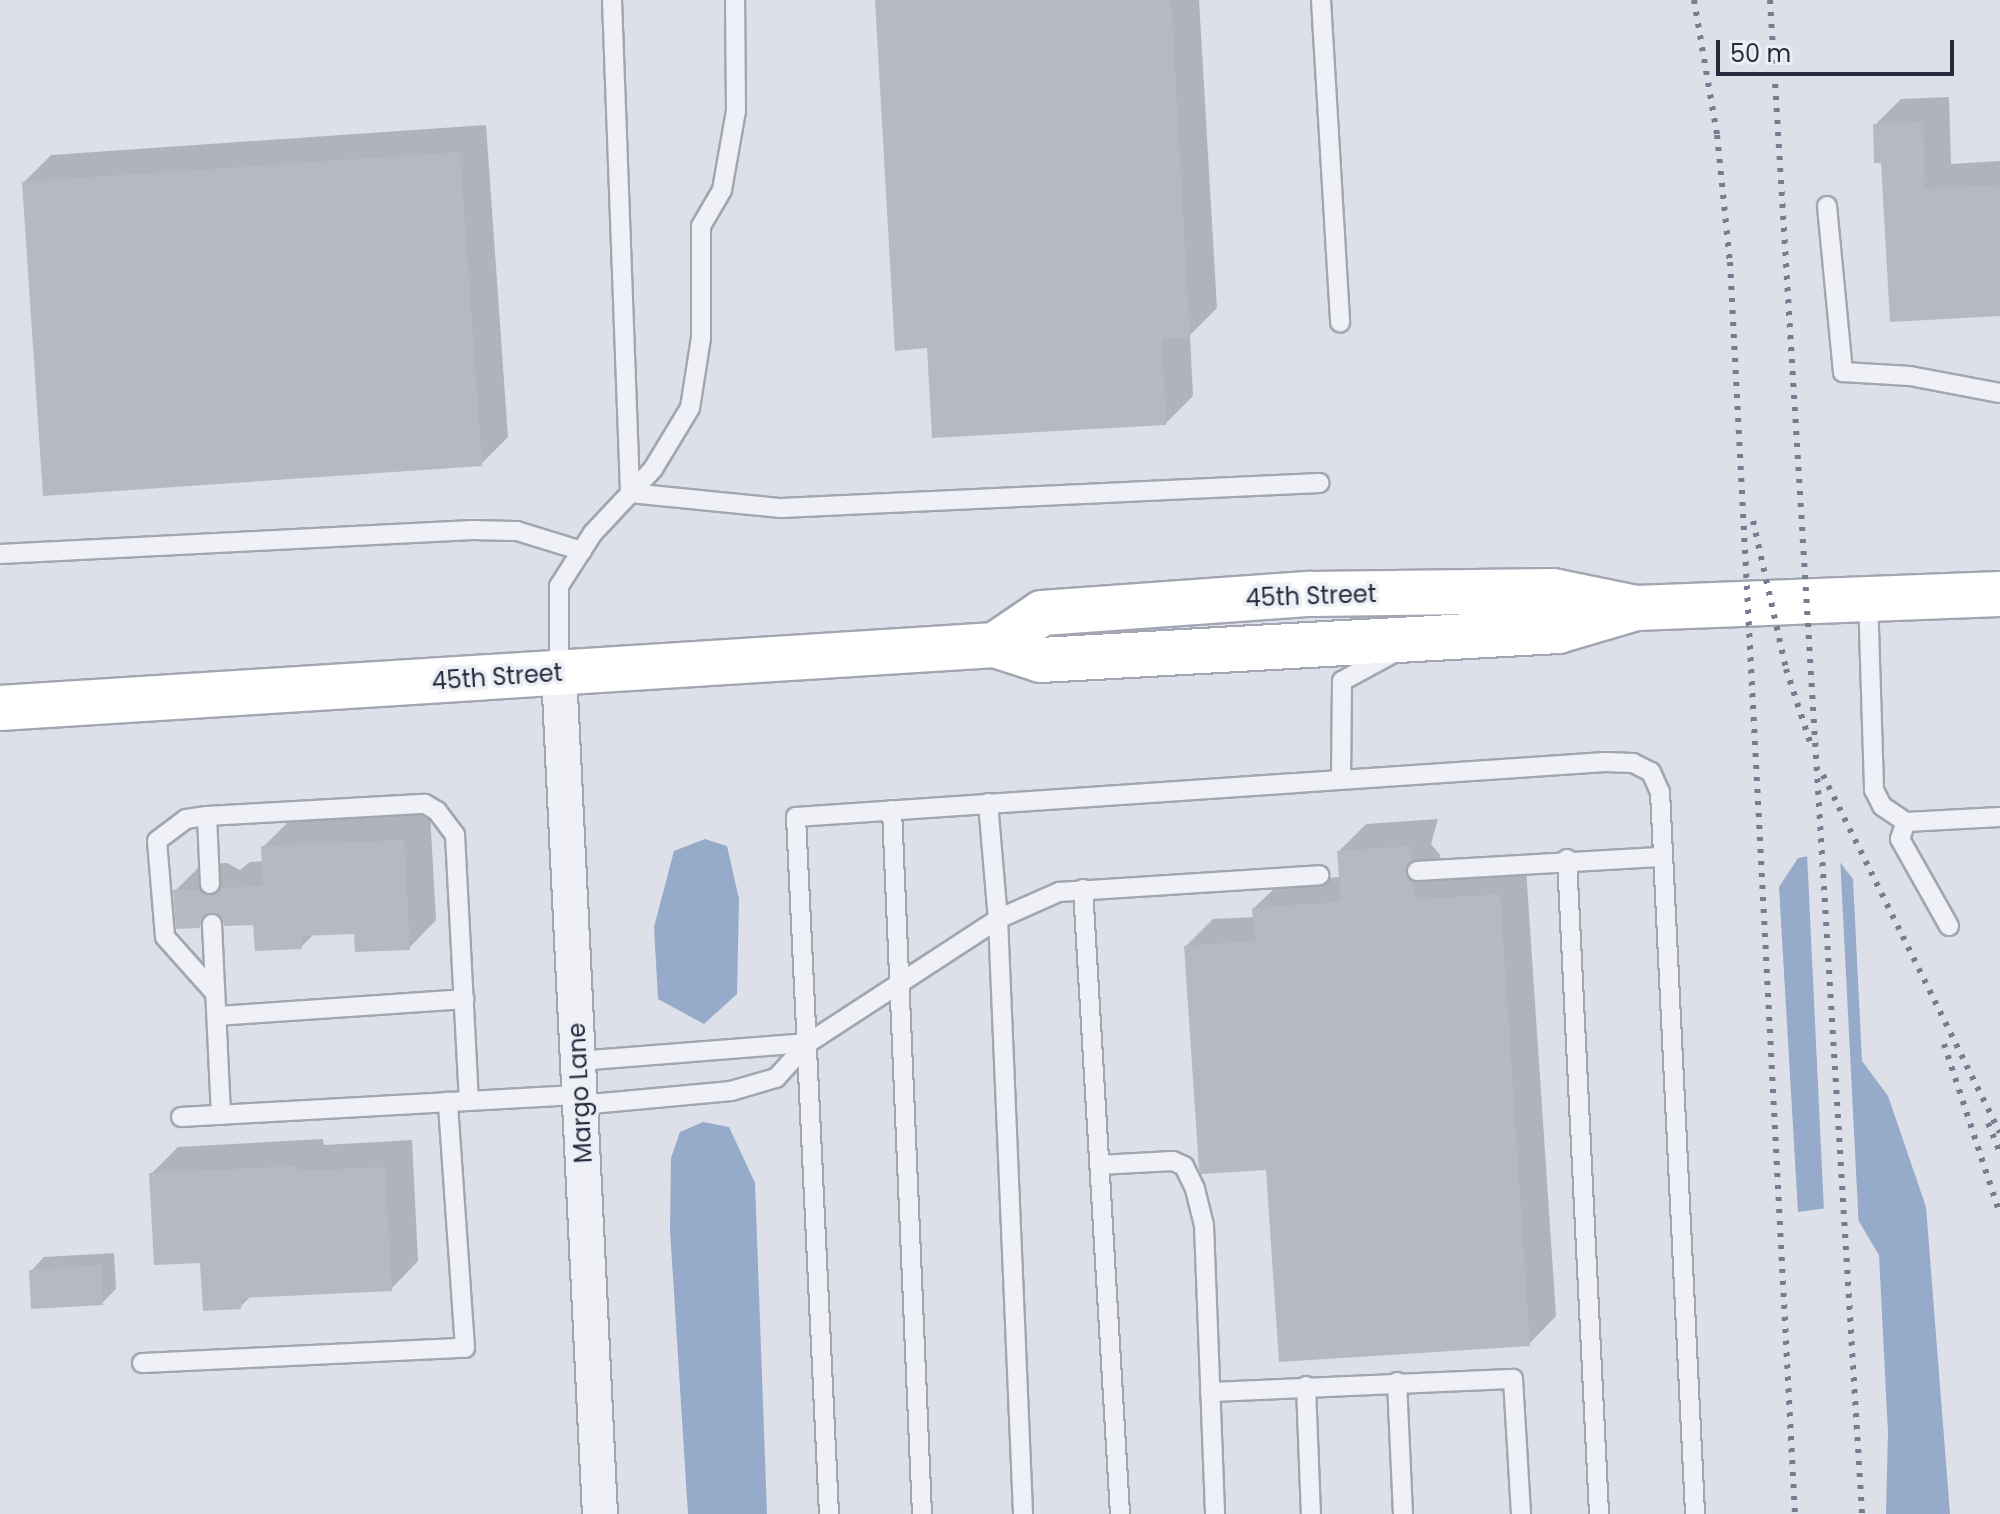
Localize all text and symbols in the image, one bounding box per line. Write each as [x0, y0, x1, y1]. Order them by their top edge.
scale bar [1720, 24, 1958, 74]
text: 50 m [1730, 37, 1791, 70]
street label: 45th Street [1245, 579, 1377, 613]
street label: 45th Street [431, 658, 563, 696]
street label: Margo Lane [562, 1022, 598, 1164]

